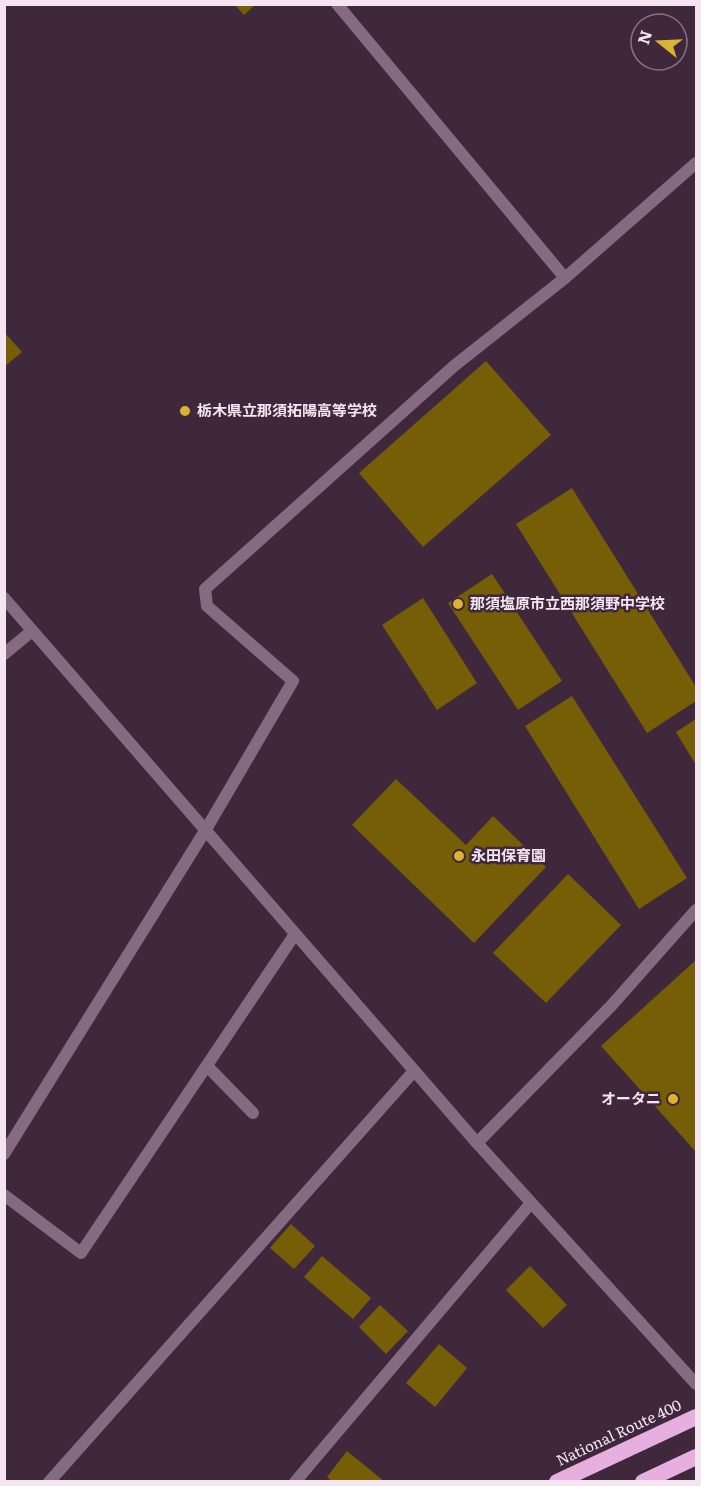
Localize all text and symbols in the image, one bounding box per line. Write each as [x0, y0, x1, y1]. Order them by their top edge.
north arrow [629, 12, 689, 72]
text: N [630, 27, 657, 47]
place label: 栃木県立那須拓陽高等学校 [197, 398, 377, 421]
marker: 栃木県立那須拓陽高等学校 [178, 404, 192, 418]
place label: 那須塩原市立西那須野中学校 [470, 591, 665, 614]
marker: 那須塩原市立西那須野中学校 [451, 597, 465, 611]
place label: 永田保育園 [471, 843, 546, 866]
marker: 永田保育園 [452, 849, 466, 863]
place label: オータニ [601, 1086, 661, 1109]
marker: オータニ [666, 1092, 680, 1106]
street label: National Route 400 [552, 1392, 685, 1471]

